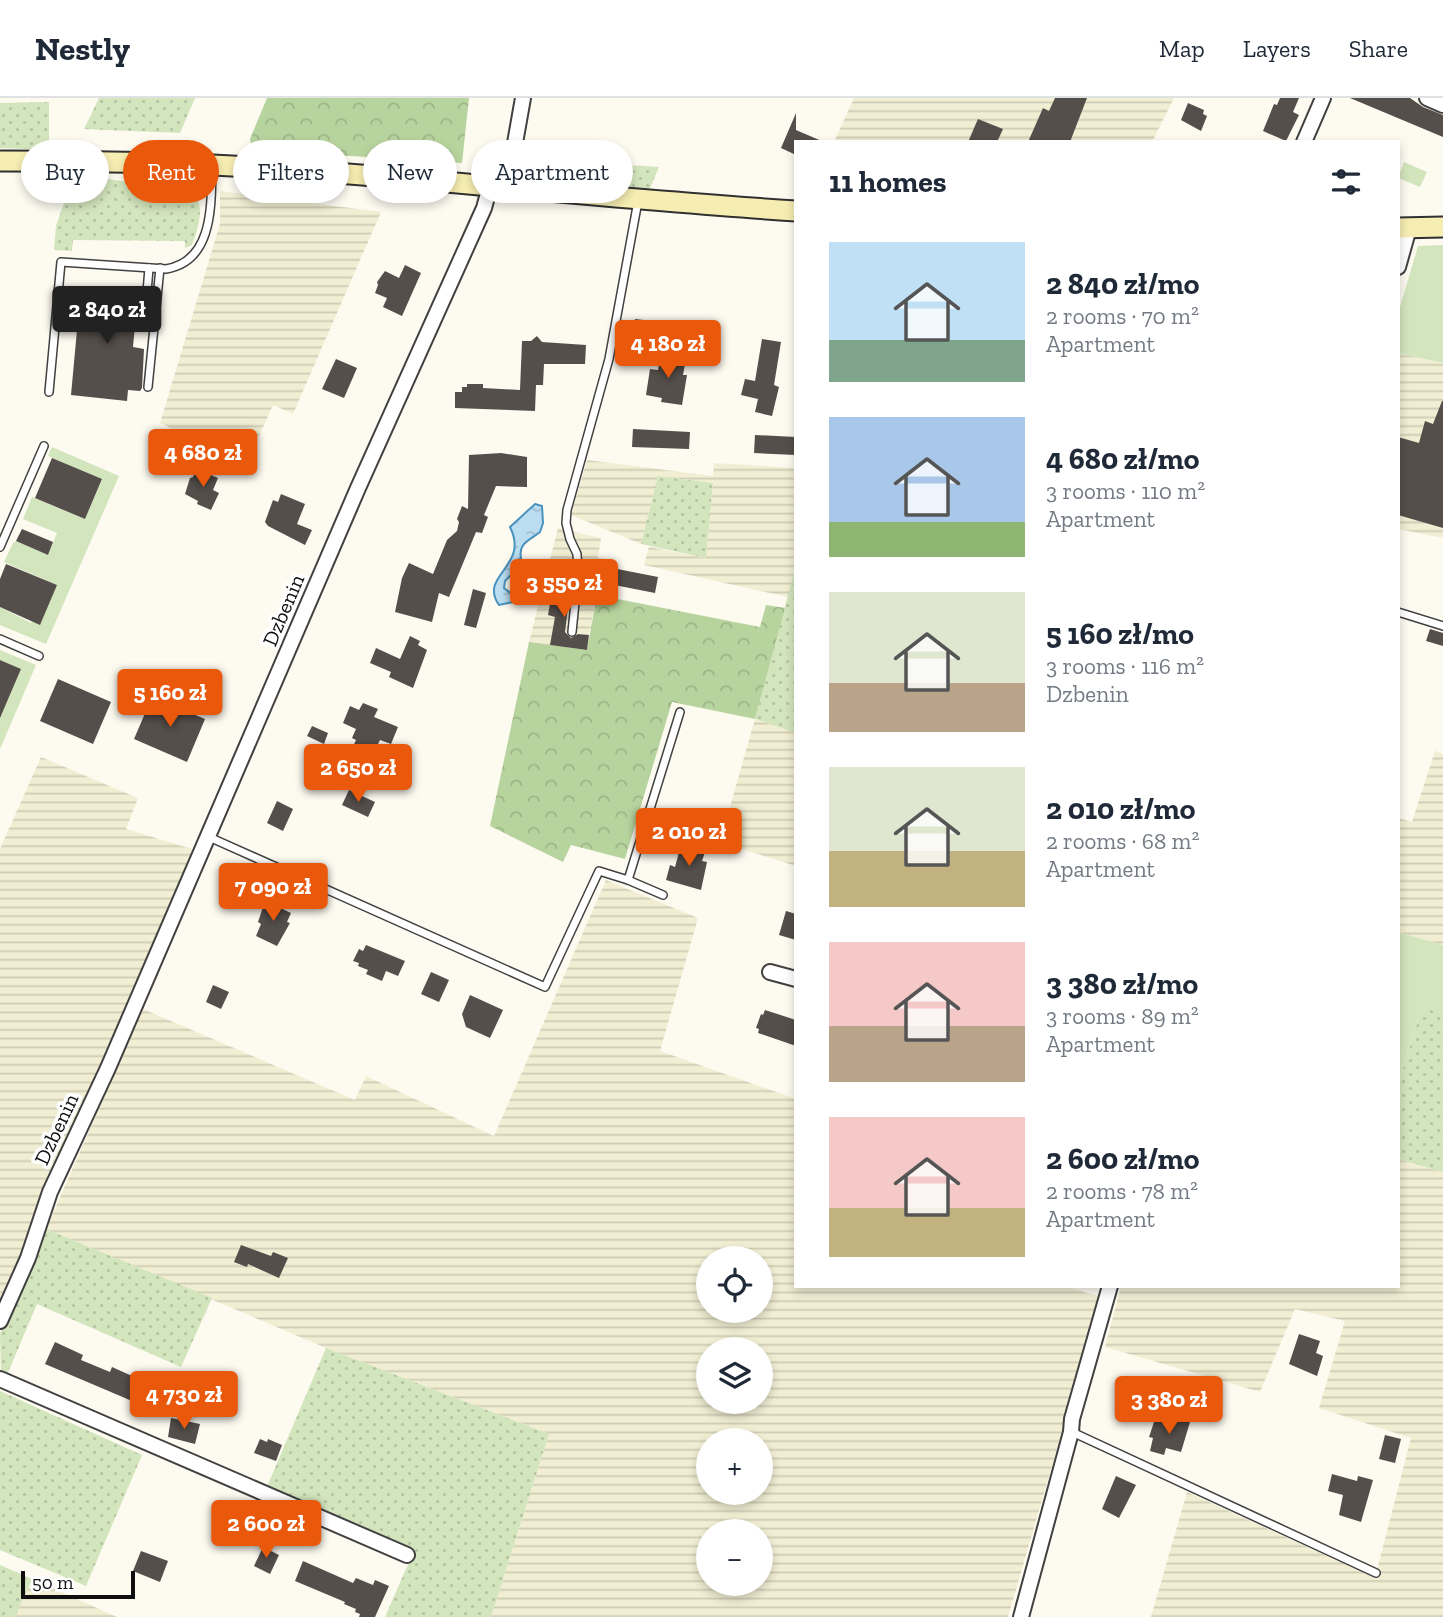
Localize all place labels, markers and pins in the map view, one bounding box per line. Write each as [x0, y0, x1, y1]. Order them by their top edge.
pin: 2 840 zł [35, 286, 179, 346]
pin: 4 180 zł [596, 320, 740, 380]
pin: 4 680 zł [131, 430, 275, 489]
pin: 3 550 zł [492, 560, 636, 619]
pin: 5 160 zł [98, 670, 242, 729]
pin: 2 650 zł [286, 744, 430, 804]
pin: 2 010 zł [617, 808, 761, 868]
pin: 7 090 zł [201, 864, 345, 923]
pin: 4 730 zł [112, 1372, 256, 1431]
pin: 3 380 zł [1097, 1376, 1241, 1436]
pin: 2 600 zł [194, 1500, 338, 1560]

